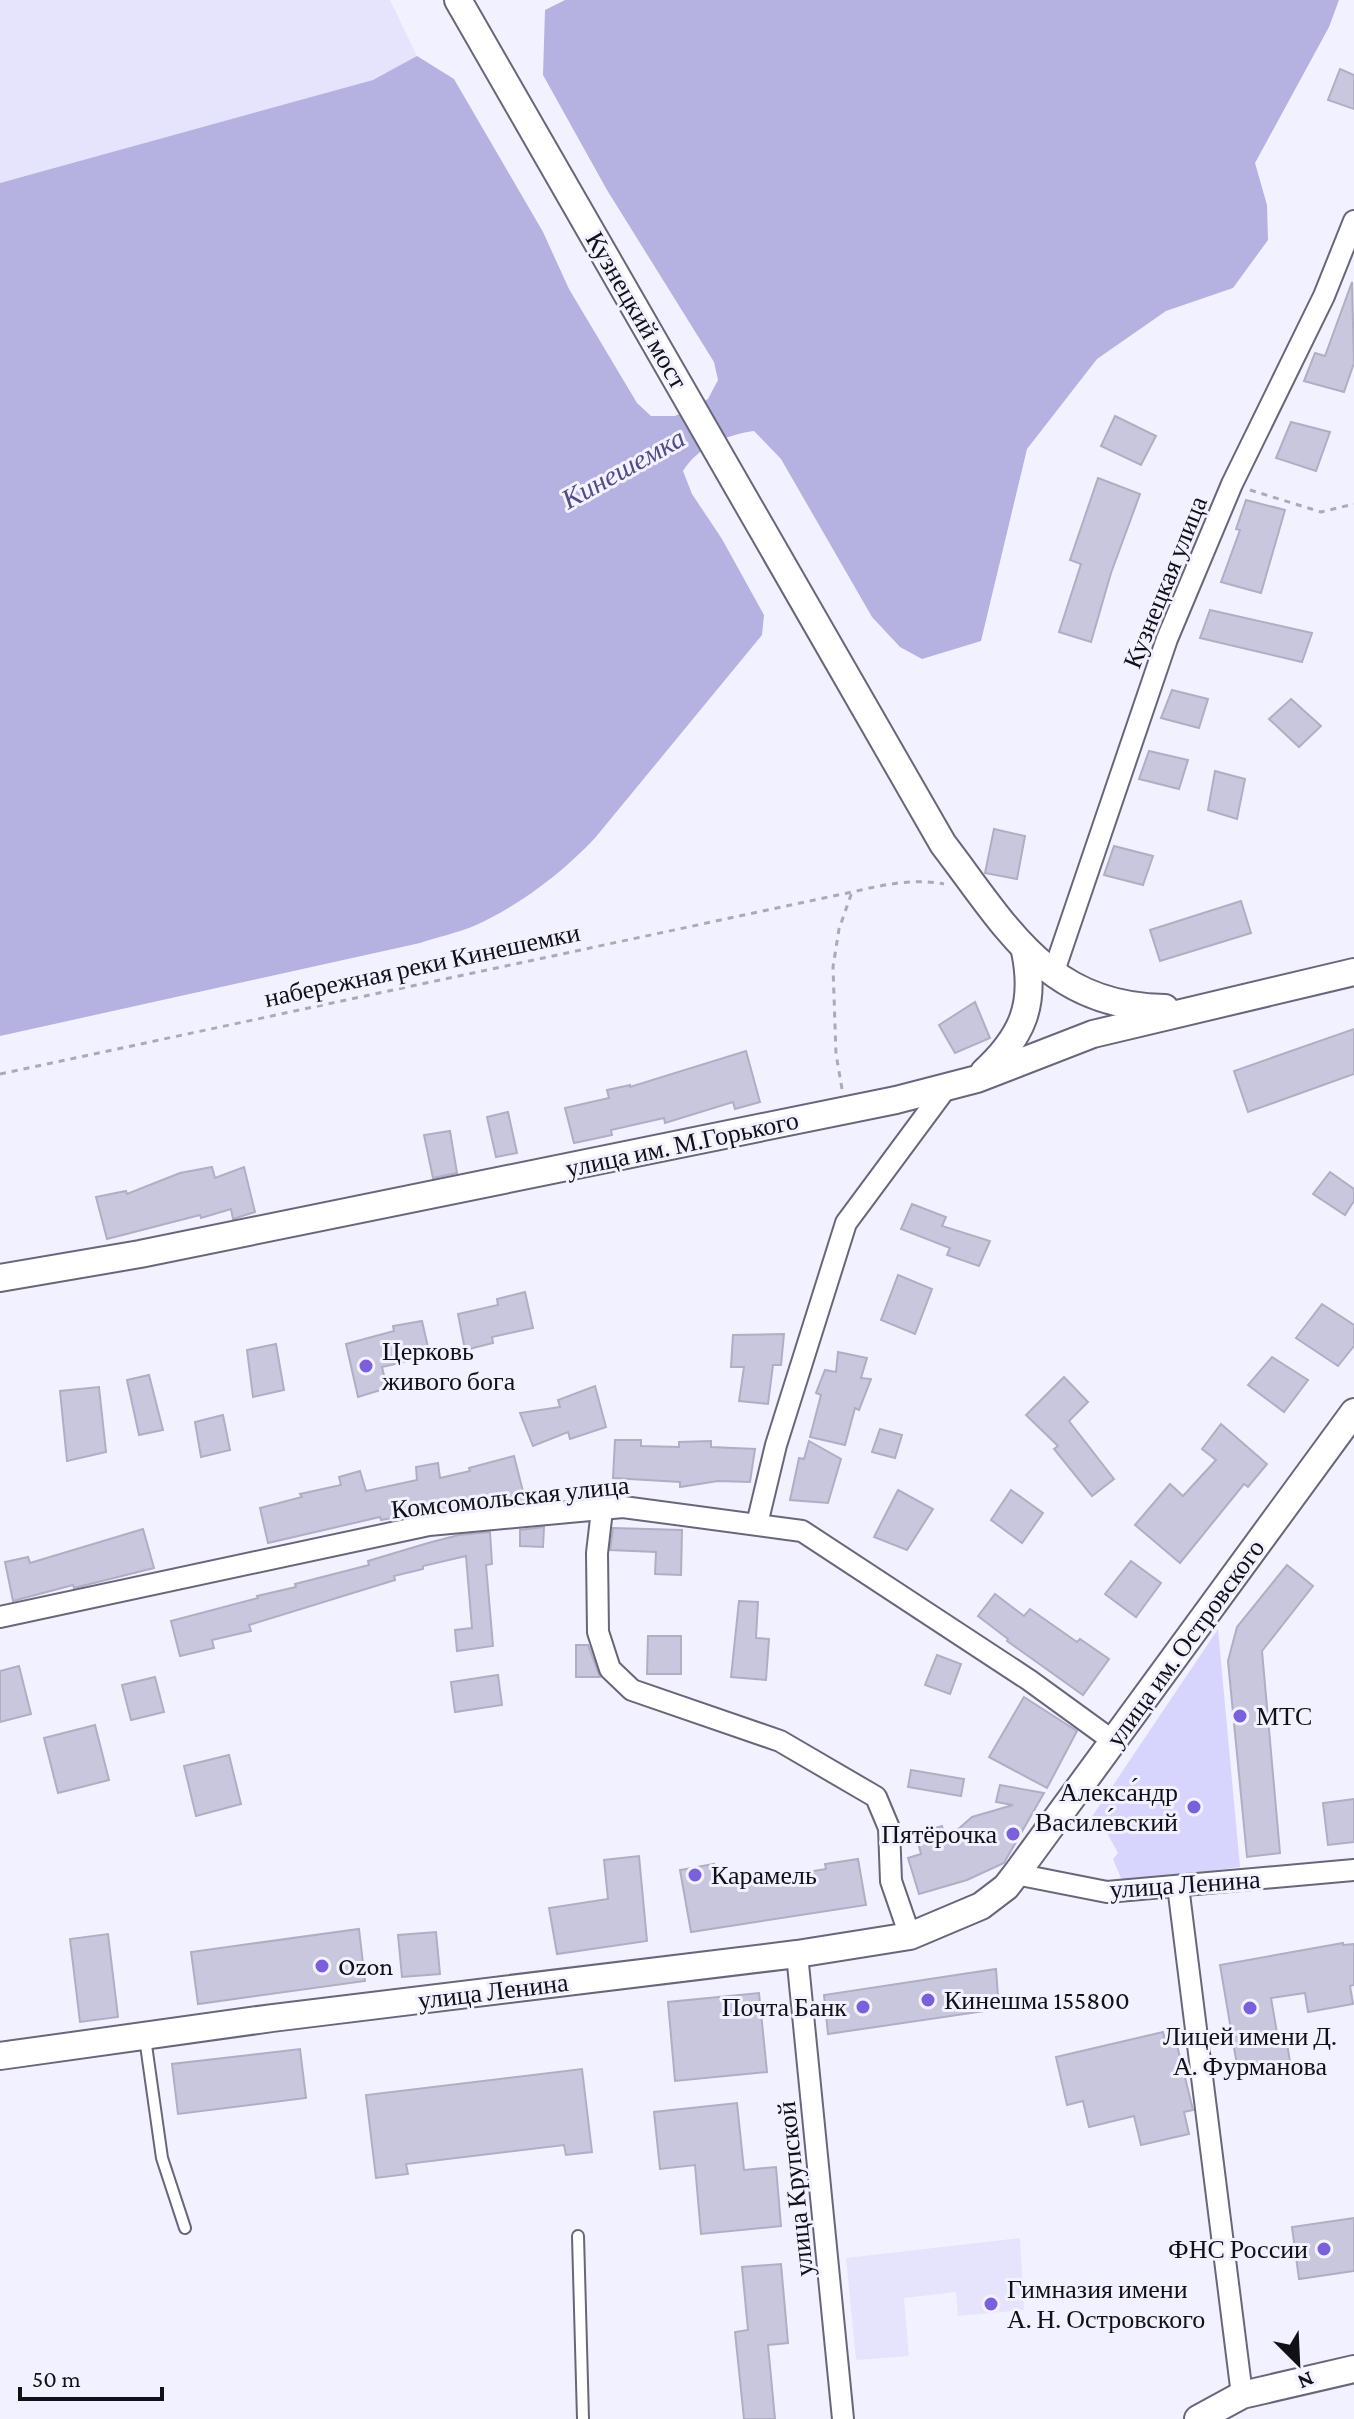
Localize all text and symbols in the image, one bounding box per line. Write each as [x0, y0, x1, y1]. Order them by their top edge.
street label: Кузнецкий мост [580, 227, 693, 394]
water label: Кинешемка [555, 422, 690, 515]
street label: Кузнецкая улица [1118, 492, 1213, 672]
street label: набережная реки Кинешемки [262, 918, 583, 1013]
street label: улица им. М.Горького [563, 1106, 801, 1183]
place label: Церковь живого бога [381, 1337, 516, 1396]
marker: Церковь живого бога [357, 1357, 375, 1375]
street label: Комсомольская улица [390, 1471, 631, 1524]
street label: улица им. Островского [1100, 1534, 1270, 1753]
place label: МТС [1256, 1702, 1312, 1731]
marker: МТС [1231, 1707, 1249, 1725]
place label: Алекса́ндр Василе́вский [1035, 1778, 1178, 1837]
marker: Алекса́ндр Василе́вский [1185, 1798, 1203, 1816]
place label: Пятёрочка [881, 1820, 997, 1849]
marker: Пятёрочка [1004, 1825, 1022, 1843]
place label: Карамель [711, 1861, 817, 1890]
street label: улица Ленина [1109, 1865, 1262, 1904]
marker: Карамель [686, 1866, 704, 1884]
place label: Ozon [338, 1952, 393, 1981]
marker: Ozon [313, 1957, 331, 1975]
street label: улица Ленина [416, 1968, 570, 2015]
place label: Кинешма 155800 [944, 1986, 1130, 2015]
marker: Кинешма 155800 [919, 1991, 937, 2009]
place label: Почта Банк [722, 1993, 847, 2022]
marker: Почта Банк [854, 1998, 872, 2016]
marker: Лицей имени Д. А. Фурманова [1241, 1999, 1259, 2017]
place label: Лицей имени Д. А. Фурманова [1163, 2022, 1337, 2081]
street label: улица Крупской [772, 2100, 819, 2278]
place label: ФНС России [1168, 2235, 1308, 2264]
marker: ФНС России [1315, 2240, 1333, 2258]
place label: Гимназия имени А. Н. Островского [1007, 2275, 1205, 2334]
marker: Гимназия имени А. Н. Островского [982, 2295, 1000, 2313]
north arrow [1258, 2323, 1338, 2403]
scale bar [20, 2351, 162, 2401]
text: 50 m [32, 2365, 81, 2392]
text: N [1294, 2366, 1318, 2395]

